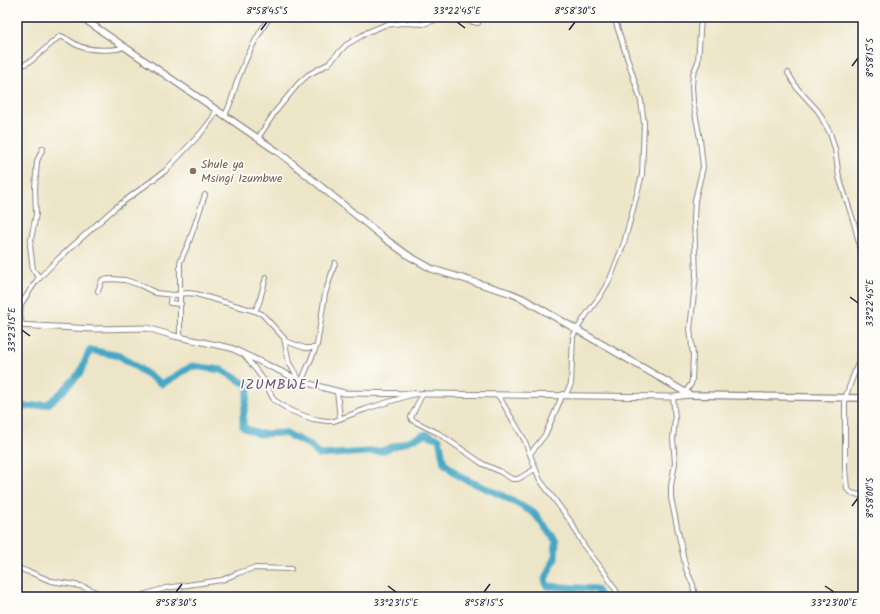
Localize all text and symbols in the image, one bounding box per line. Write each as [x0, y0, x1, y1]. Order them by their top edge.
text: 8°58'45"S [246, 3, 289, 19]
text: 33°22'45"E [433, 3, 482, 19]
text: 8°58'30"S [554, 3, 596, 19]
text: 8°58'15"S [862, 38, 878, 78]
place label: Shule ya Msingi Izumbwe [201, 155, 283, 188]
marker: Shule ya Msingi Izumbwe [188, 166, 198, 176]
text: 33°22'45"E [862, 278, 878, 327]
text: 33°23'15"E [4, 306, 20, 353]
district label: IZUMBWE I [240, 374, 320, 396]
text: 8°58'00"S [862, 477, 878, 518]
text: 8°58'30"S [155, 595, 197, 611]
text: 33°23'15"E [373, 595, 420, 611]
text: 8°58'15"S [464, 595, 504, 611]
text: 33°23'00"E [811, 595, 859, 611]

